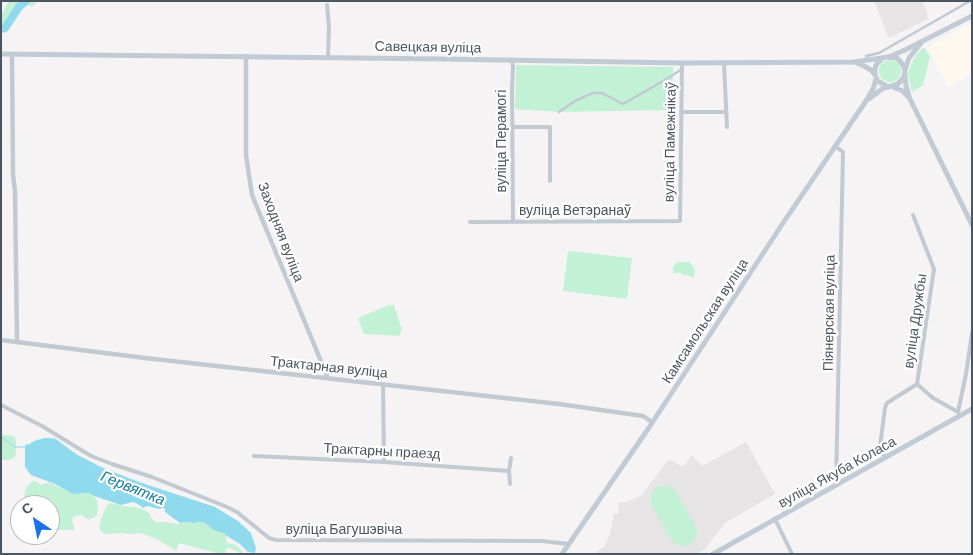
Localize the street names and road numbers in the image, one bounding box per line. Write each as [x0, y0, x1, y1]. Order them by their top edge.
street label: Савецкая вуліца [375, 38, 481, 56]
street label: вуліца Памежнікаў [661, 82, 679, 202]
street label: вуліца Перамогі [493, 90, 509, 192]
street label: Заходняя вуліца [254, 180, 308, 284]
street label: вуліца Ветэранаў [519, 202, 631, 218]
street label: Камсамольская вуліца [658, 255, 752, 387]
street label: Піянерская вуліца [820, 255, 838, 371]
street label: вуліца Дружбы [900, 273, 930, 369]
street label: Трактарная вуліца [269, 352, 389, 382]
street label: вуліца Якуба Коласа [775, 433, 899, 511]
street label: Трактарны праезд [323, 440, 441, 462]
street label: вуліца Багушэвіча [286, 521, 402, 537]

